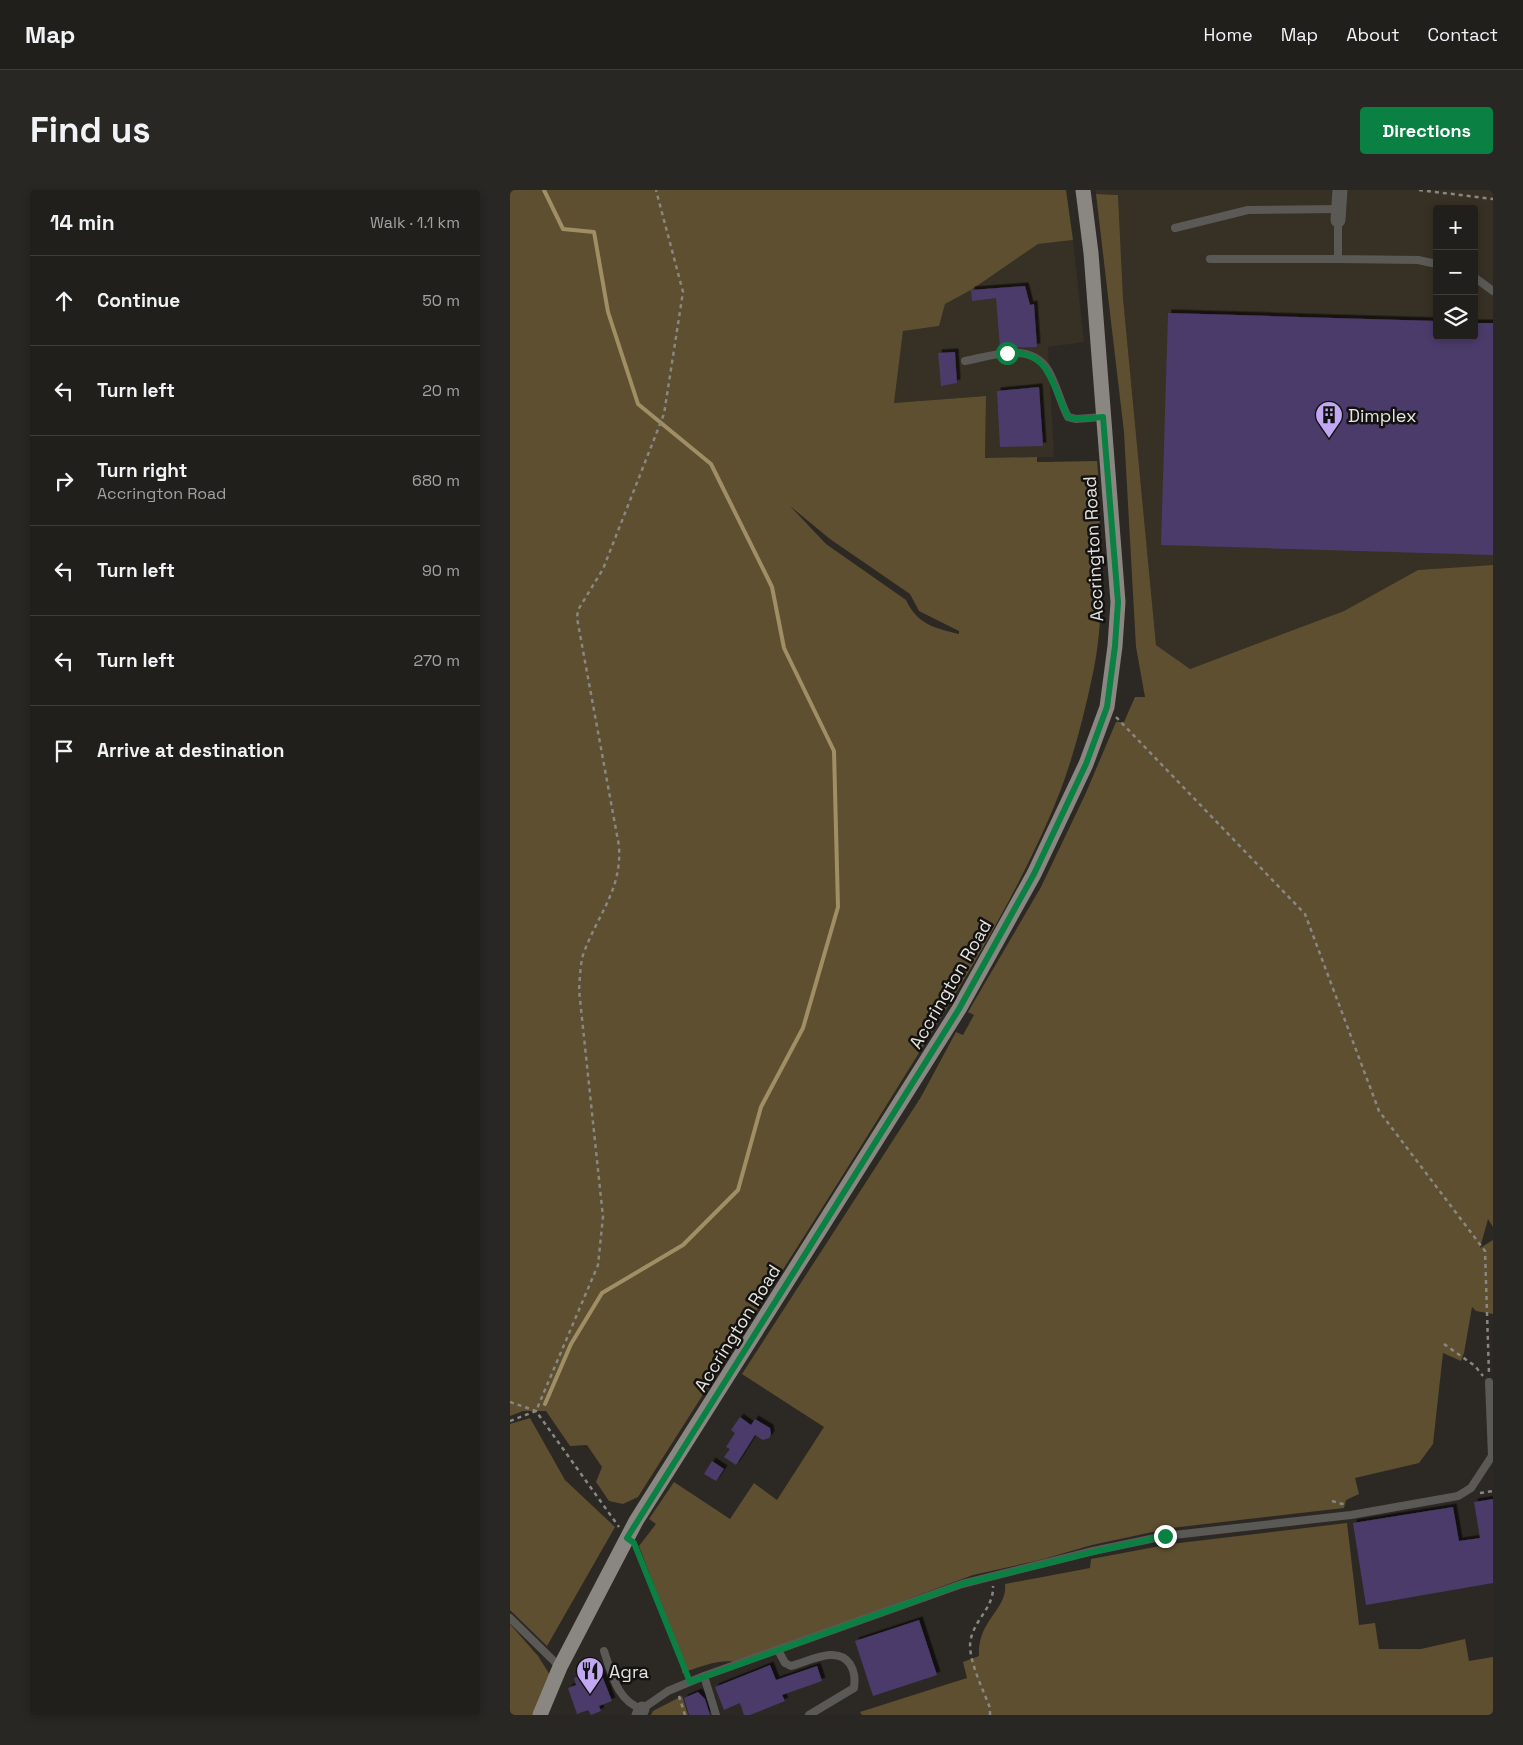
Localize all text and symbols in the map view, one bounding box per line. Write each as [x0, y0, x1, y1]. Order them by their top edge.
text: Map [25, 19, 75, 50]
text: Home [1204, 23, 1253, 46]
text: Map [1281, 23, 1318, 46]
text: About [1346, 23, 1400, 46]
text: Contact [1428, 23, 1498, 46]
button: Directions [1360, 107, 1493, 154]
text: Find us [30, 108, 151, 152]
map controls [1433, 205, 1478, 340]
button: + [1433, 205, 1478, 250]
text: 14 min [50, 209, 115, 236]
text: Walk · 1.1 km [370, 212, 460, 233]
button: − [1433, 250, 1478, 295]
icon: ahead [50, 287, 78, 315]
text: Continue [97, 288, 180, 313]
text: 50 m [422, 290, 460, 311]
button: layers [1433, 295, 1478, 340]
route start [996, 342, 1019, 365]
icon: left [50, 377, 78, 405]
text: Turn left [97, 378, 175, 403]
text: 20 m [422, 380, 460, 401]
building icon: Dimplex [1314, 400, 1344, 439]
place label: Dimplex [1348, 404, 1417, 427]
text: Turn right [97, 458, 187, 483]
icon: right [50, 467, 78, 495]
text: 680 m [412, 470, 460, 491]
street label: Accrington Road [1078, 476, 1108, 622]
text: Accrington Road [97, 483, 226, 504]
icon: left [50, 557, 78, 585]
text: Turn left [97, 558, 175, 583]
text: 90 m [422, 560, 460, 581]
icon: left [50, 647, 78, 675]
text: Turn left [97, 648, 175, 673]
text: 270 m [413, 650, 460, 671]
icon: arrive [50, 737, 78, 765]
text: Arrive at destination [97, 738, 285, 763]
street label: Accrington Road [904, 915, 996, 1053]
street label: Accrington Road [689, 1260, 785, 1396]
route end [1154, 1525, 1177, 1548]
restaurant icon: Agra [575, 1656, 605, 1695]
place label: Agra [609, 1660, 649, 1683]

